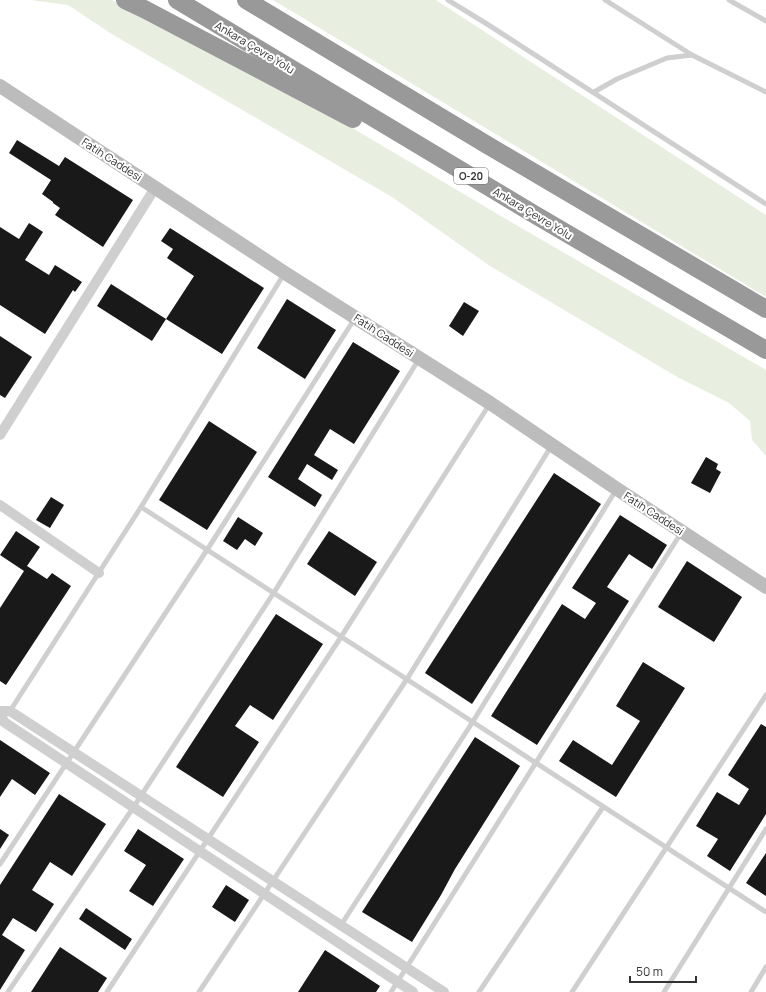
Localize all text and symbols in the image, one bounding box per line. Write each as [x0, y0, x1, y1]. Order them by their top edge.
street label: Ankara Çevre Yolu [213, 17, 297, 77]
street label: Fatih Caddesi [79, 134, 145, 184]
road number: O-20 [454, 168, 488, 184]
street label: Ankara Çevre Yolu [491, 183, 575, 243]
street label: Fatih Caddesi [351, 310, 417, 360]
street label: Fatih Caddesi [621, 488, 687, 538]
scale bar [630, 958, 696, 984]
text: 50 m [636, 963, 663, 980]

